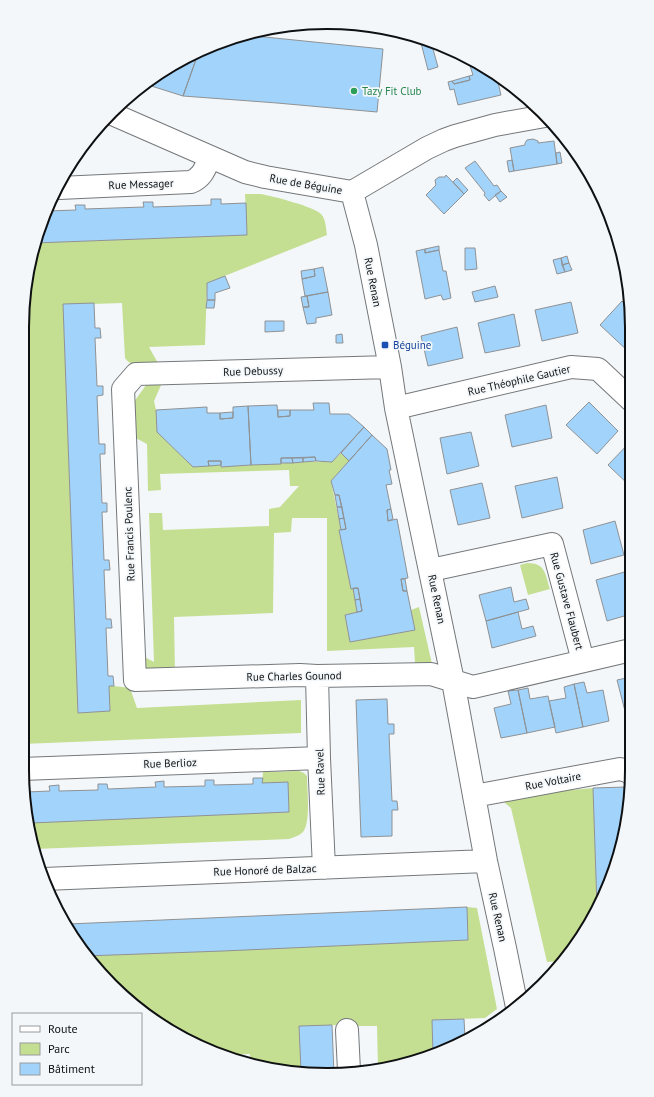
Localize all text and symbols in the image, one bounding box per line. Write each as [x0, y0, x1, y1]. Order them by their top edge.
place label: Tazy Fit Club [362, 84, 422, 98]
marker: Tazy Fit Club [349, 86, 359, 96]
street label: Rue de Béguine [269, 171, 344, 197]
street label: Rue Messager [108, 176, 174, 192]
street label: Rue Renan [361, 256, 385, 308]
place label: Béguine [393, 338, 432, 352]
marker: Béguine [380, 340, 390, 350]
street label: Rue Théophile Gautier [466, 361, 572, 399]
street label: Rue Debussy [223, 363, 284, 379]
street label: Rue Francis Poulenc [120, 486, 138, 582]
street label: Rue Gustave Flaubert [547, 551, 587, 652]
street label: Rue Renan [425, 573, 449, 625]
street label: Rue Charles Gounod [246, 668, 342, 684]
street label: Rue Ravel [312, 748, 328, 796]
street label: Rue Berlioz [143, 755, 197, 771]
street label: Rue Voltaire [524, 769, 583, 793]
street label: Rue Honoré de Balzac [213, 861, 317, 879]
street label: Rue Renan [486, 891, 510, 943]
legend [12, 1013, 142, 1085]
text: Route [48, 1021, 78, 1036]
text: Parc [48, 1041, 70, 1056]
text: Bâtiment [48, 1061, 95, 1076]

